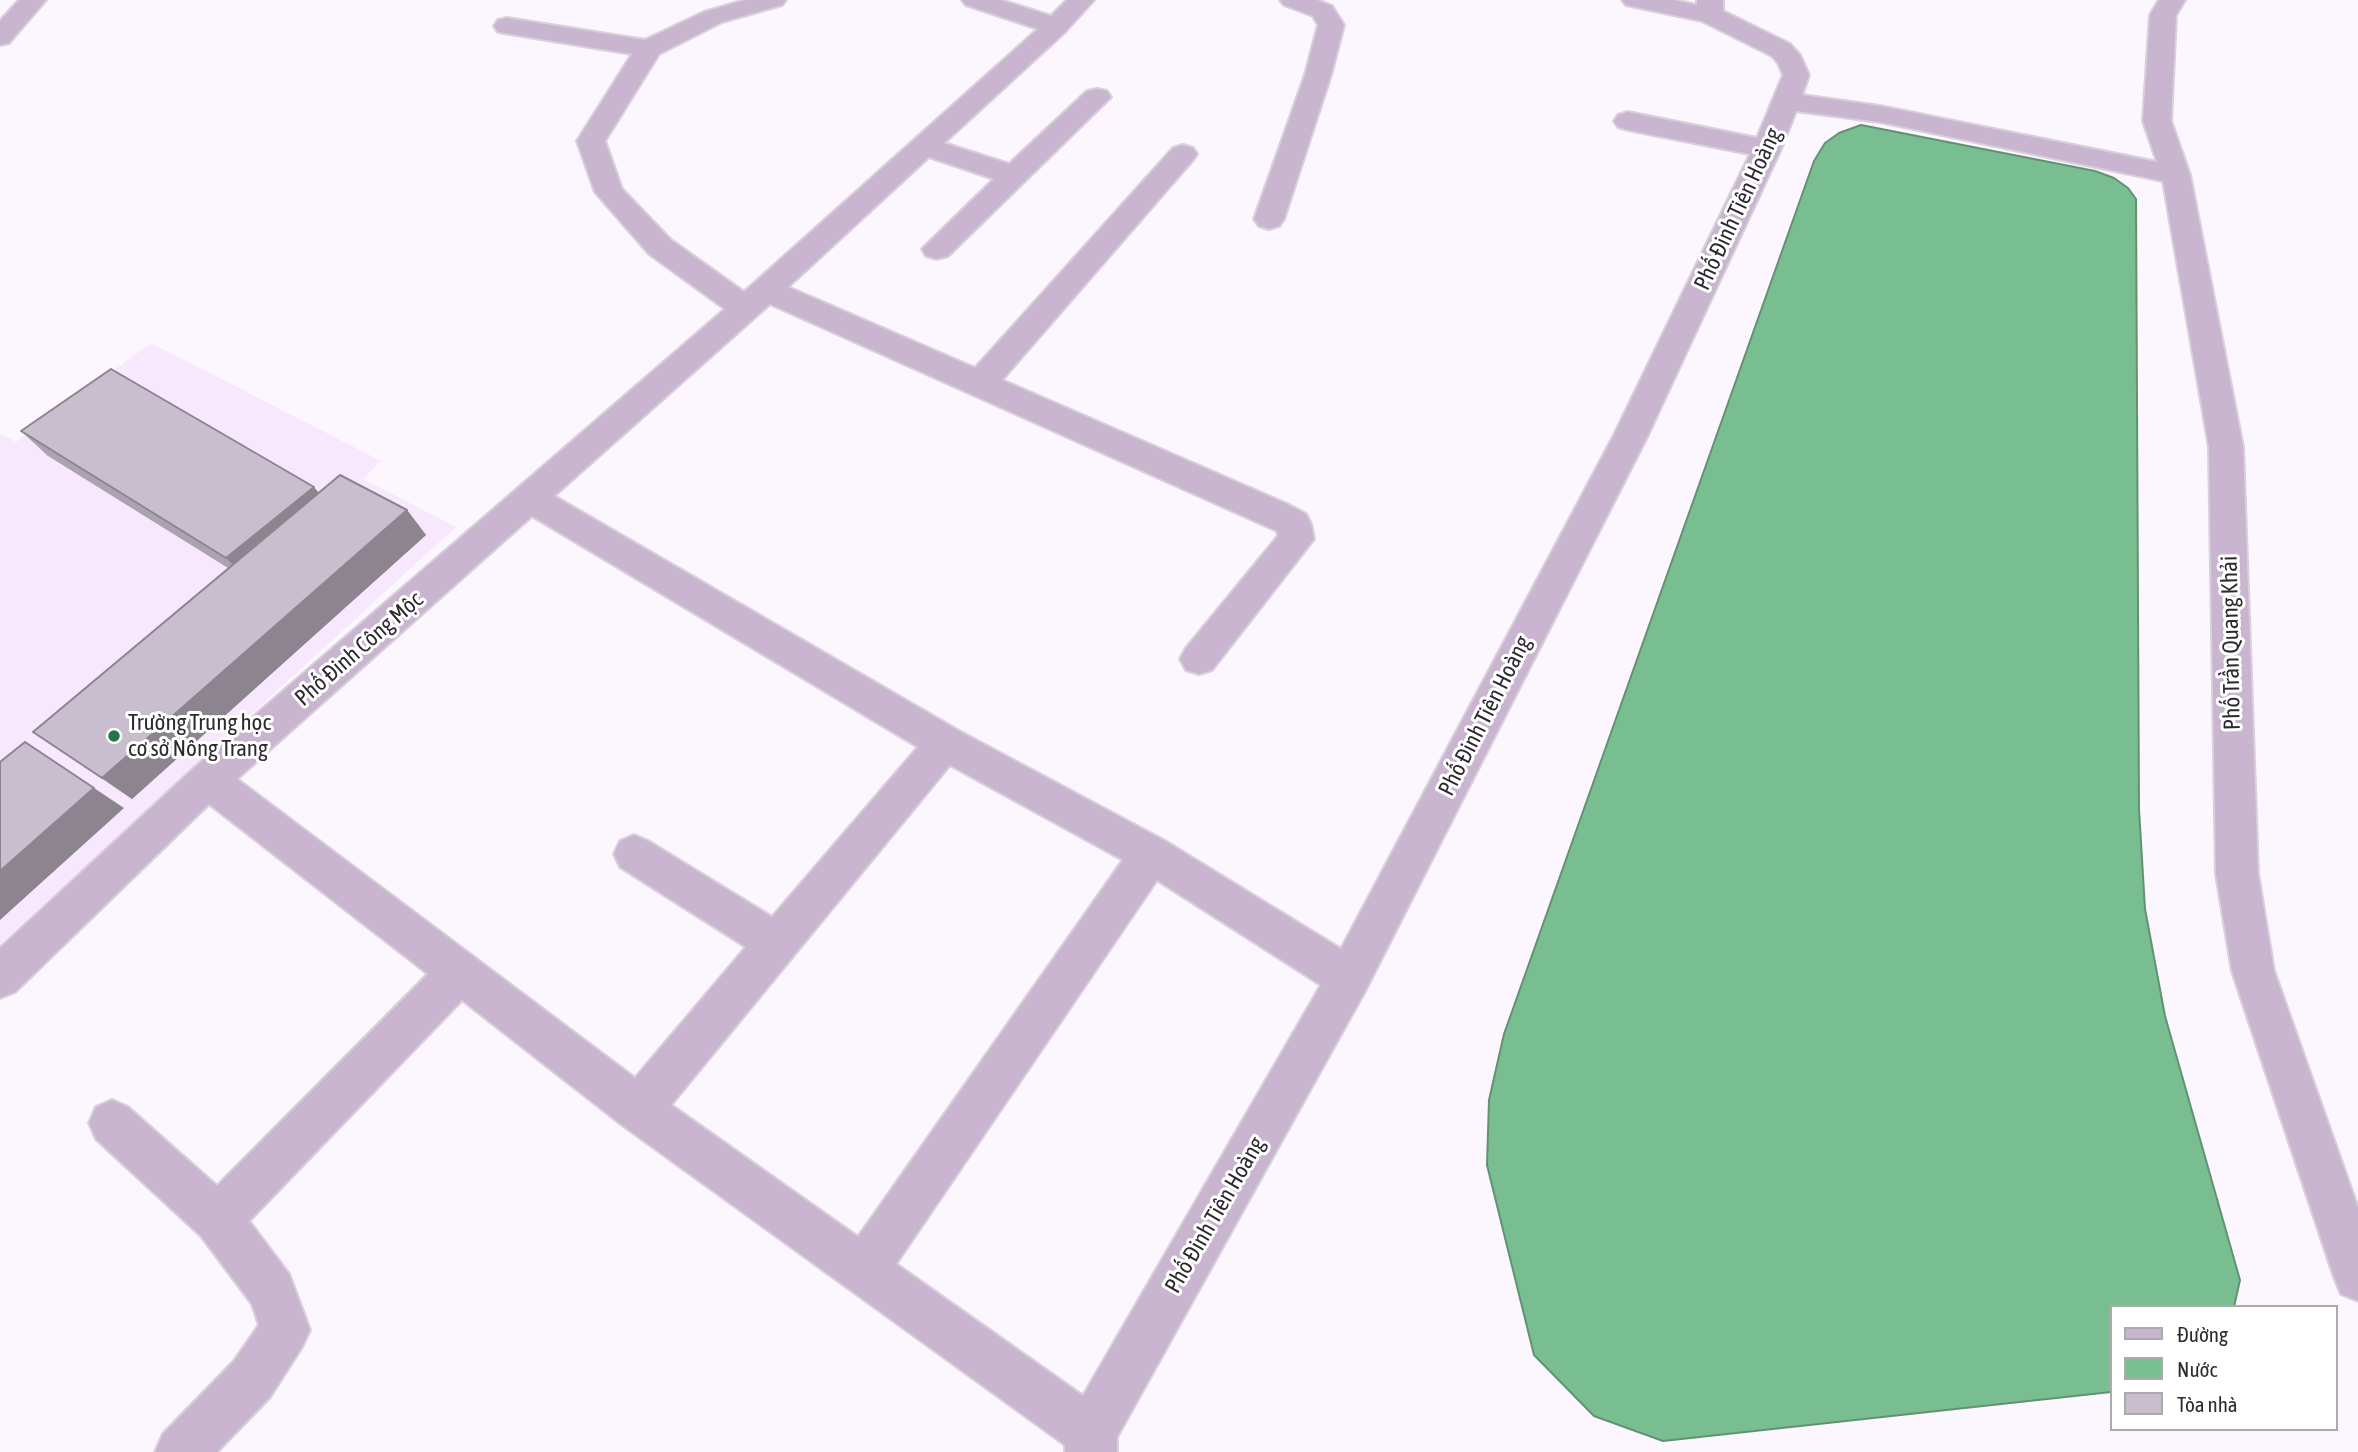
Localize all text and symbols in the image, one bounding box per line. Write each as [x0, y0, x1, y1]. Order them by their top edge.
street label: Phố Đinh Tiên Hoàng [1688, 124, 1788, 294]
street label: Phố Trần Quang Khải [2216, 556, 2246, 730]
street label: Phố Đinh Công Mộc [290, 586, 428, 712]
street label: Phố Đinh Tiên Hoàng [1433, 632, 1537, 800]
place label: Trường Trung học cơ sở Nông Trang [128, 709, 271, 763]
marker: Trường Trung học cơ sở Nông Trang [106, 728, 122, 744]
street label: Phố Đinh Tiên Hoàng [1159, 1132, 1271, 1298]
legend [2110, 1305, 2337, 1431]
text: Đường [2177, 1322, 2228, 1346]
text: Nước [2177, 1357, 2217, 1381]
text: Tòa nhà [2177, 1392, 2238, 1416]

